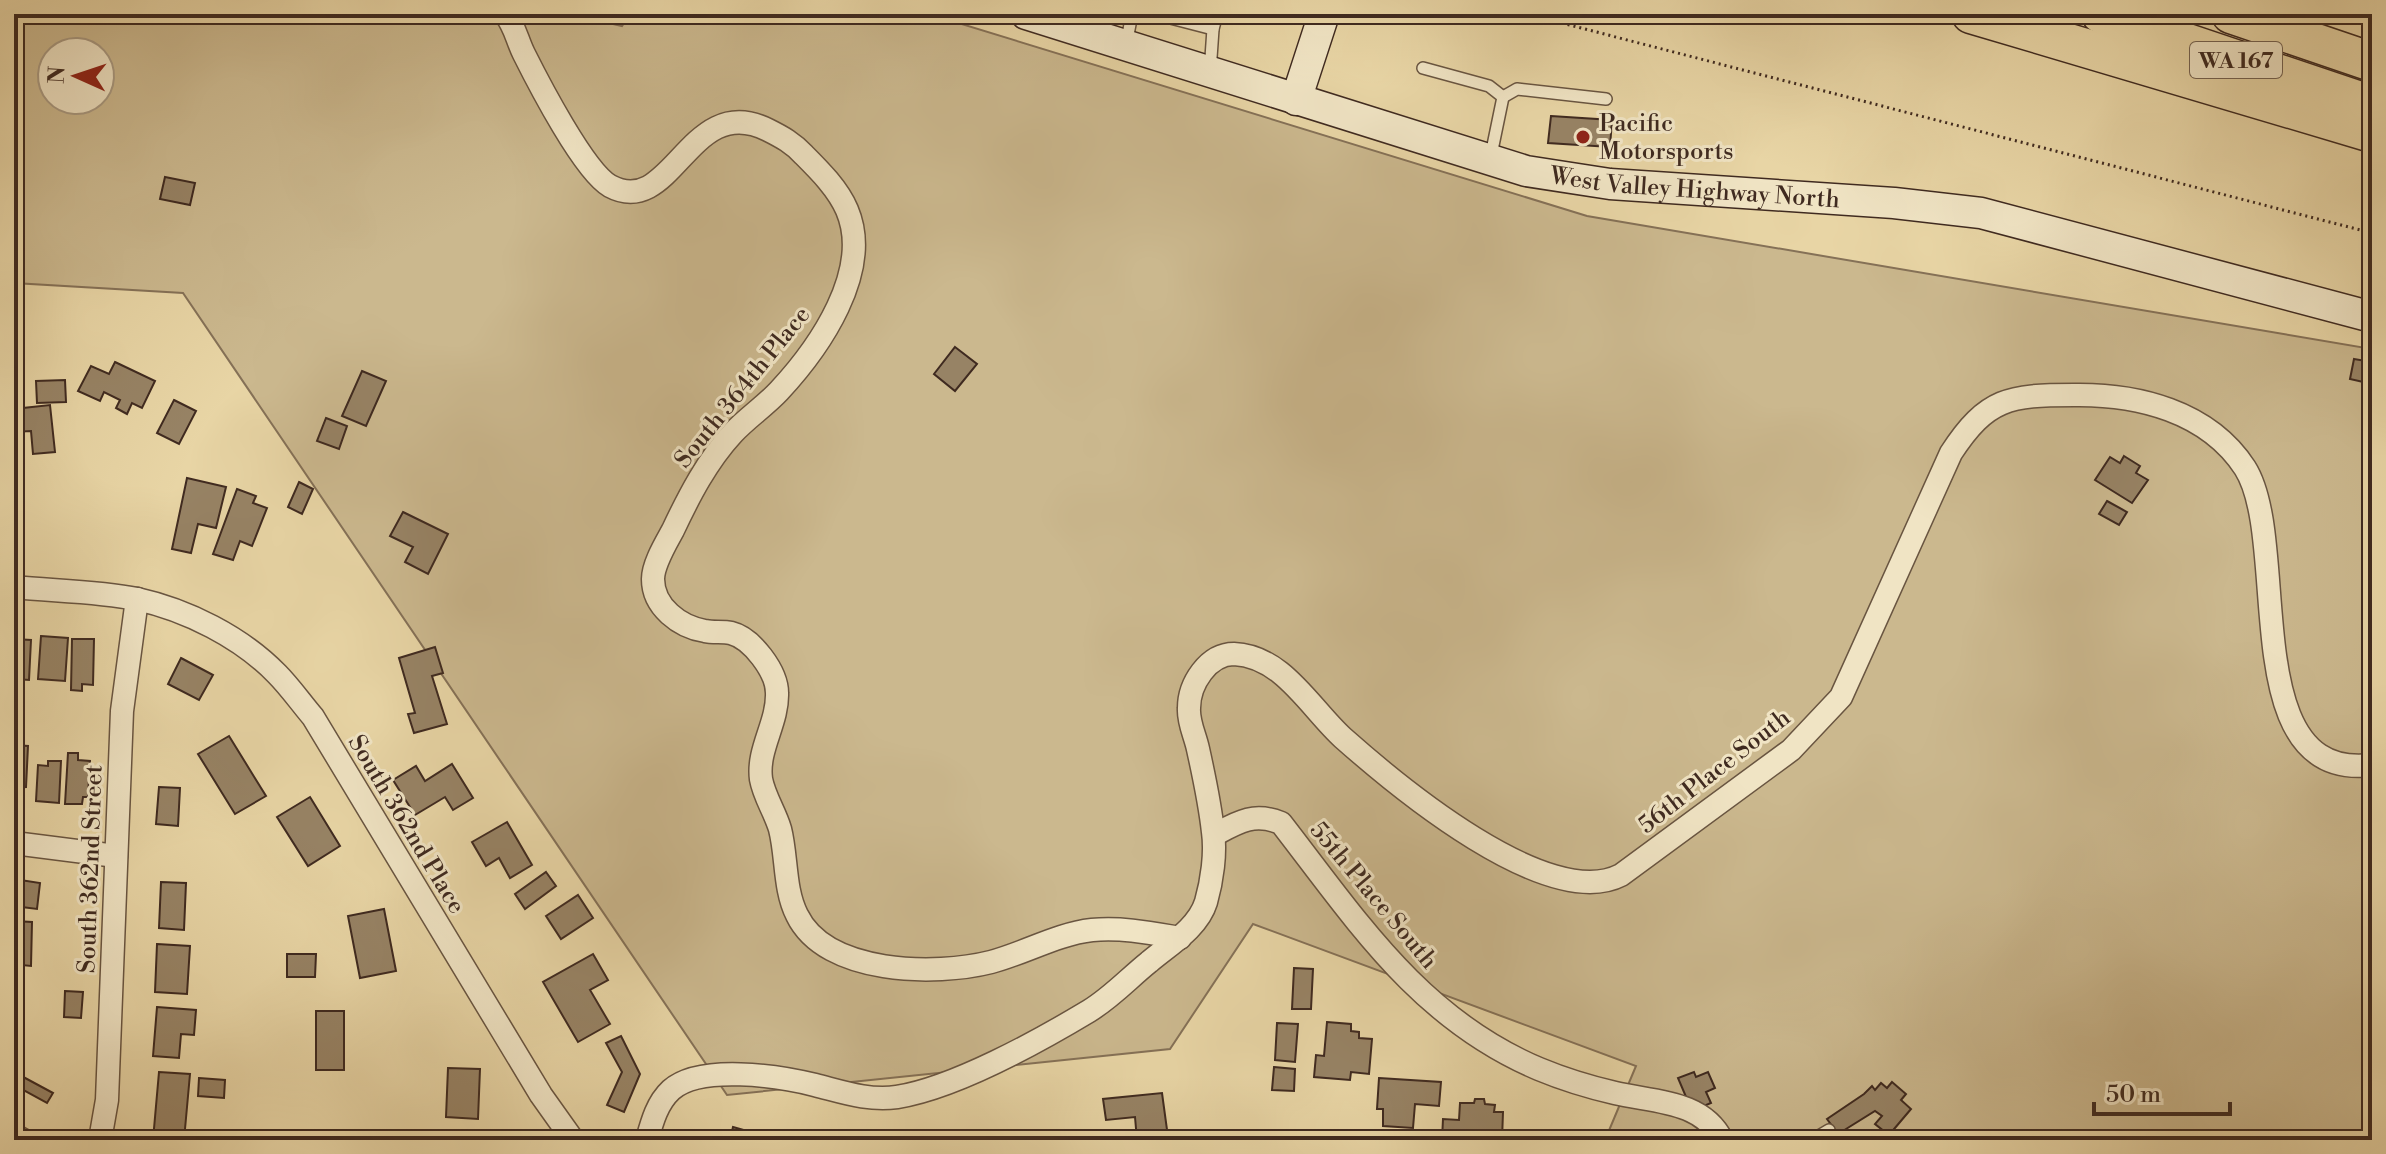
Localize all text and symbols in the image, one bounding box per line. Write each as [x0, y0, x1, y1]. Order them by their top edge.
north arrow [36, 36, 116, 116]
road number: WA 167 [2190, 42, 2282, 78]
text: N [44, 65, 71, 84]
place label: Pacific Motorsports [1599, 109, 1734, 167]
marker: Pacific Motorsports [1574, 128, 1592, 146]
street label: West Valley Highway North [1547, 161, 1841, 215]
street label: South 364th Place [668, 301, 817, 475]
street label: 56th Place South [1633, 703, 1797, 840]
street label: South 362nd Place [341, 730, 471, 919]
street label: South 362nd Street [72, 764, 110, 974]
street label: 55th Place South [1303, 816, 1444, 976]
scale bar [2094, 1066, 2230, 1116]
text: 50 m [2106, 1080, 2161, 1110]

